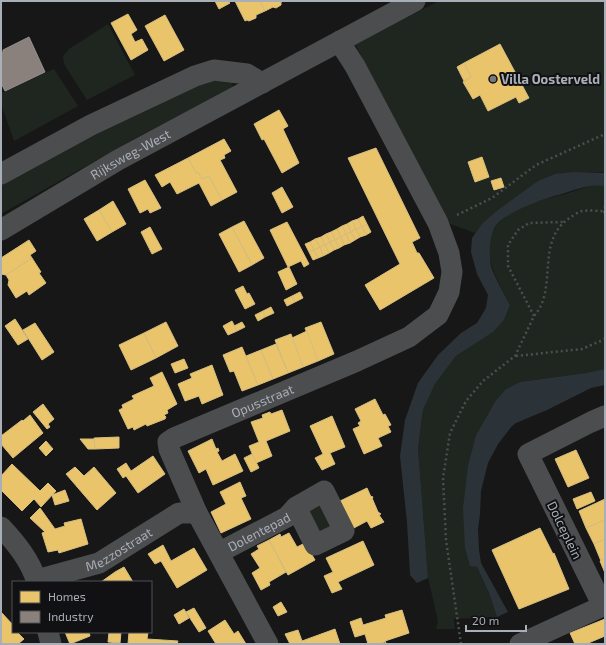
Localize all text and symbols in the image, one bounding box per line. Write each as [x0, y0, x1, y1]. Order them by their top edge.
place label: Villa Oosterveld [501, 71, 600, 87]
marker: Villa Oosterveld [488, 74, 498, 84]
street label: Rijksweg-West [87, 125, 173, 183]
street label: Opusstraat [229, 381, 296, 421]
street label: Dolceplein [544, 499, 586, 561]
street label: Dolentepad [225, 509, 293, 555]
street label: Mezzostraat [84, 524, 155, 574]
legend [12, 581, 152, 633]
text: Homes [48, 589, 86, 603]
scale bar [466, 607, 526, 633]
text: Industry [48, 609, 94, 623]
text: 20 m [472, 613, 499, 627]

